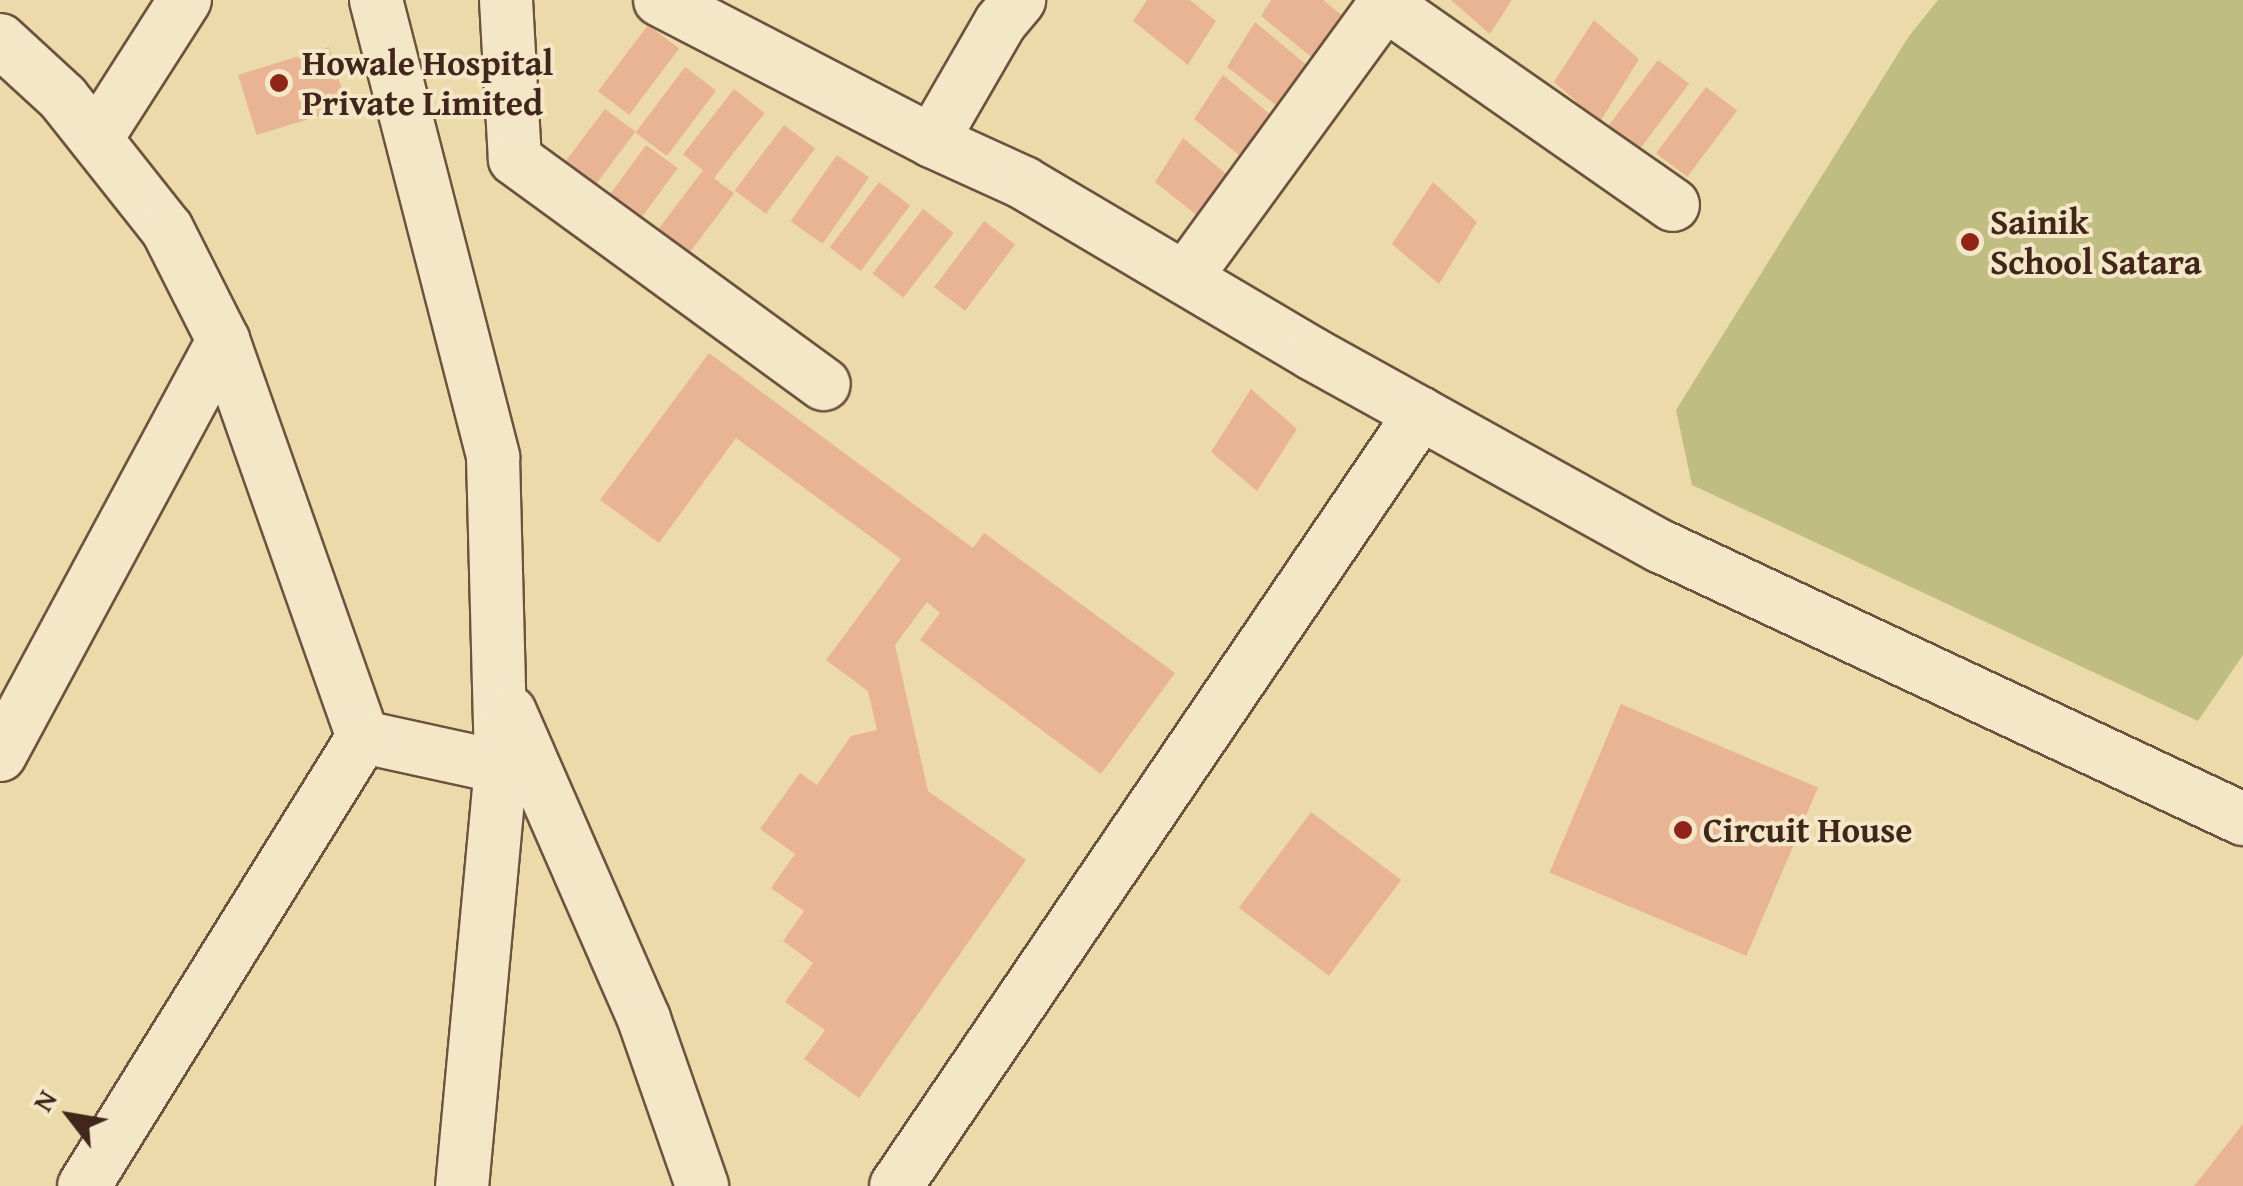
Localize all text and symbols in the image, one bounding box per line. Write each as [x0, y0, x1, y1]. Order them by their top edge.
place label: Howale Hospital Private Limited [302, 42, 553, 124]
marker: Howale Hospital Private Limited [266, 70, 292, 96]
place label: Sainik School Satara [1990, 201, 2202, 283]
marker: Sainik School Satara [1959, 231, 1981, 253]
place label: Circuit House [1703, 809, 1912, 851]
marker: Circuit House [1672, 819, 1694, 841]
north arrow [20, 1066, 120, 1166]
text: N [21, 1082, 66, 1119]

